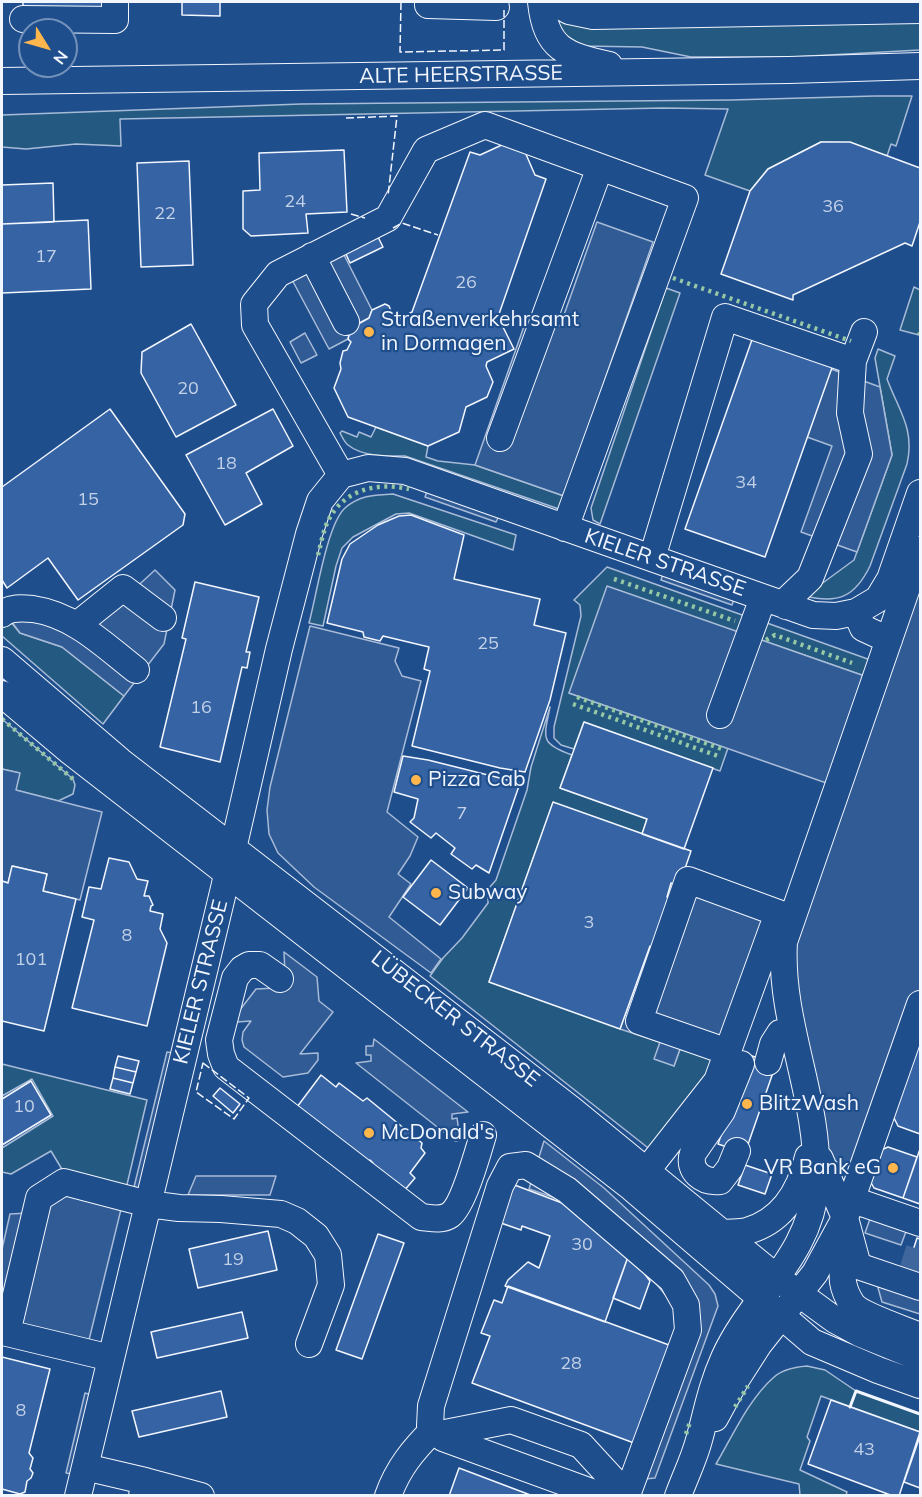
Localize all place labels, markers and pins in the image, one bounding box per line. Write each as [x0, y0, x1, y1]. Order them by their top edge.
place label: Straßenverkehrsamt in Dormagen [381, 307, 579, 357]
marker: Straßenverkehrsamt in Dormagen [362, 325, 376, 339]
place label: Pizza Cab [428, 767, 526, 793]
marker: Pizza Cab [409, 773, 423, 787]
place label: Subway [448, 880, 527, 906]
marker: Subway [429, 886, 443, 900]
place label: BlitzWash [759, 1091, 859, 1117]
marker: BlitzWash [740, 1097, 754, 1111]
place label: McDonald's [381, 1120, 495, 1146]
marker: McDonald's [362, 1126, 376, 1140]
place label: VR Bank eG [764, 1155, 881, 1181]
marker: VR Bank eG [886, 1161, 900, 1175]

